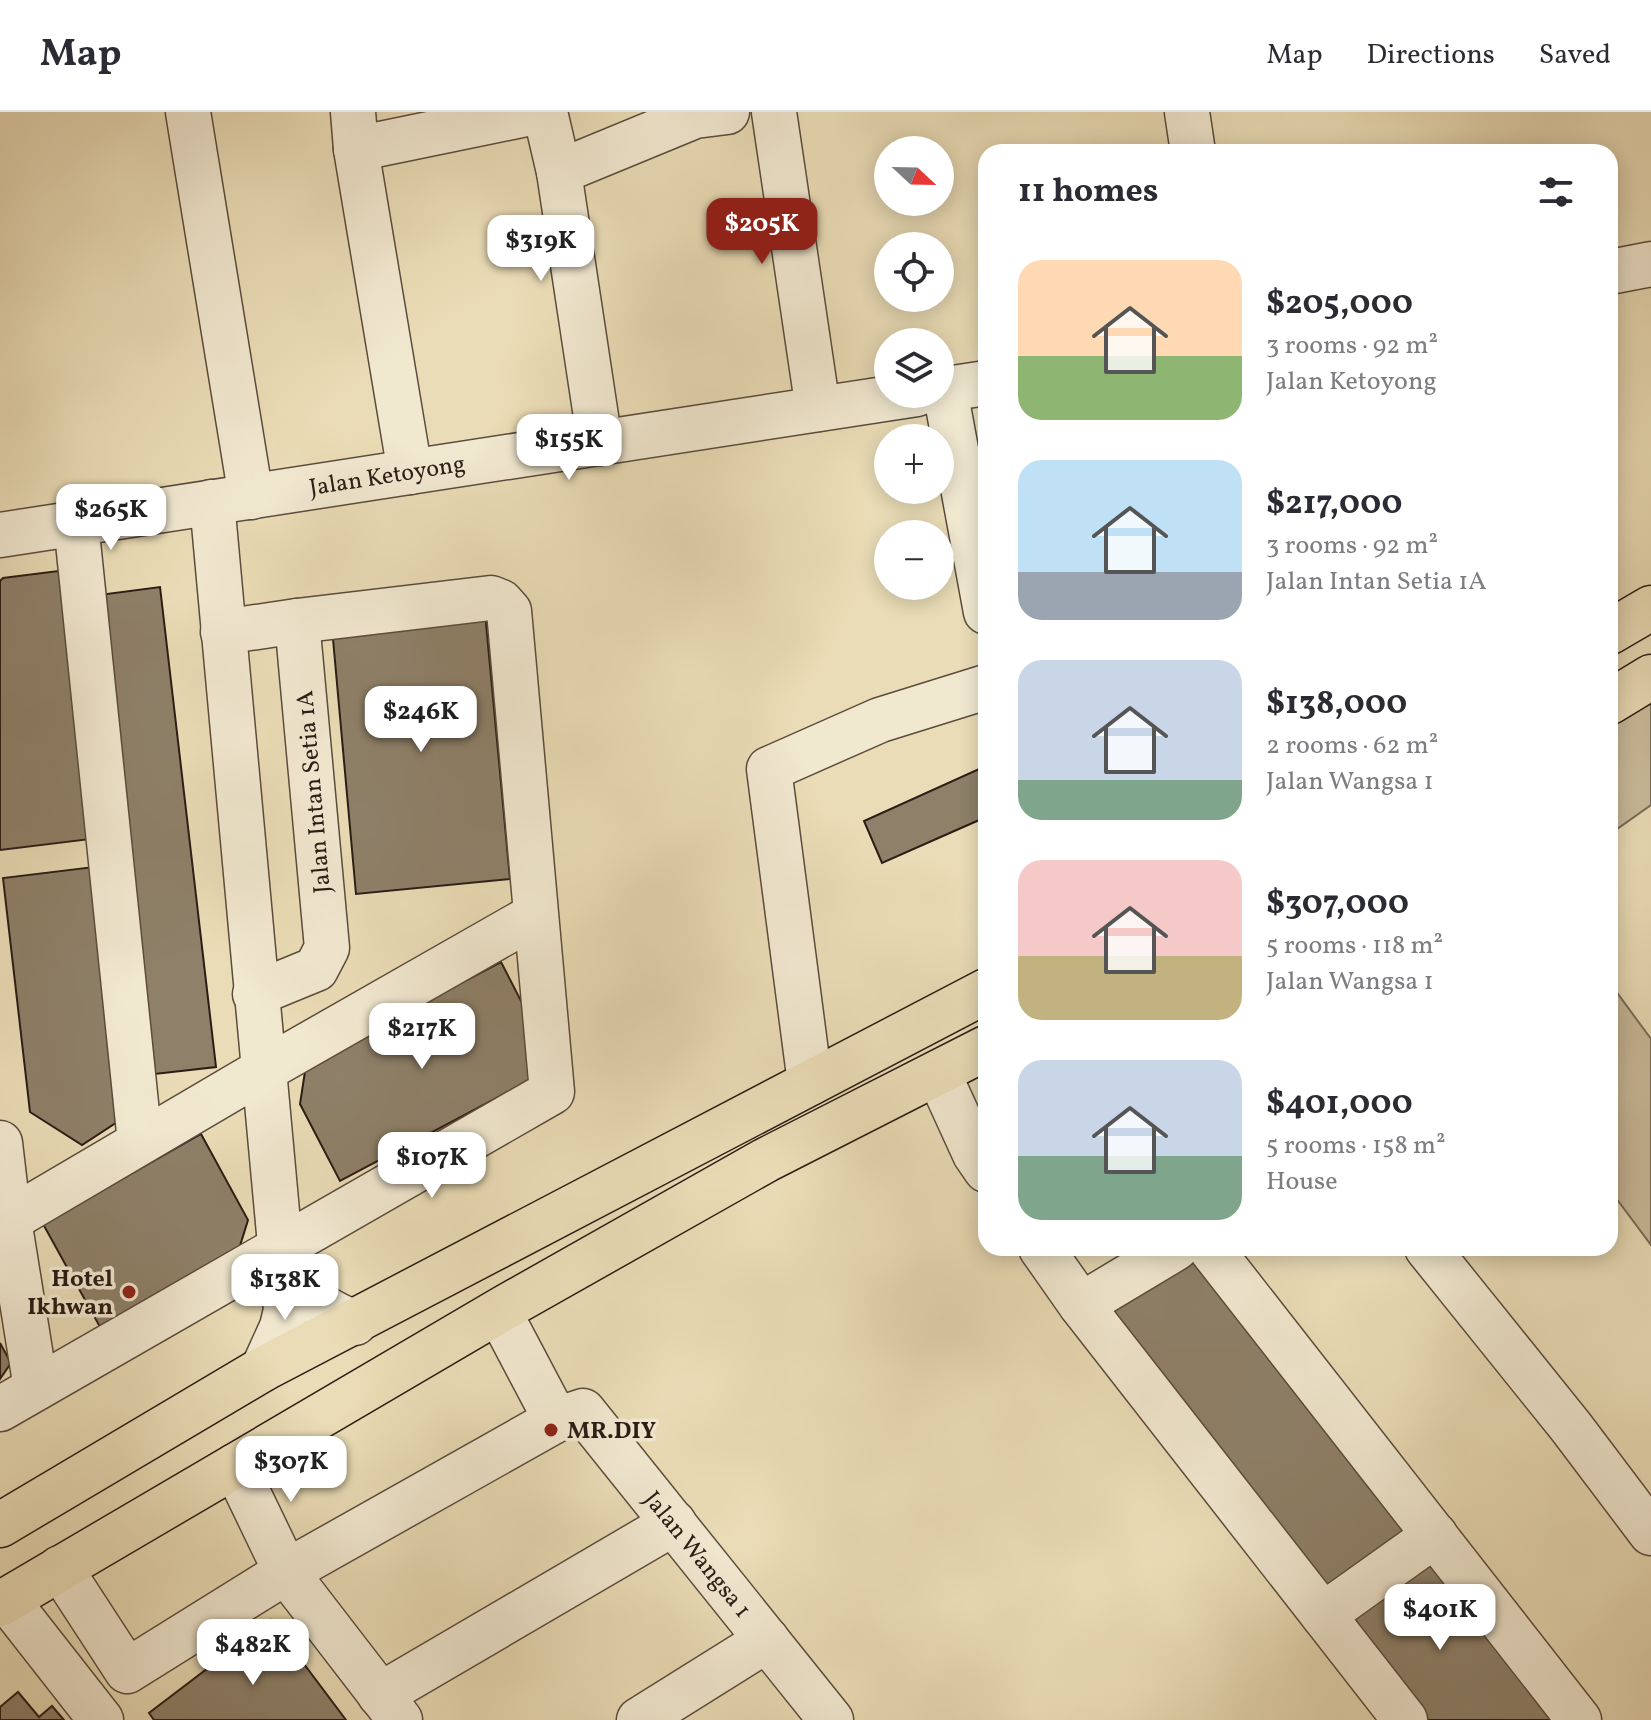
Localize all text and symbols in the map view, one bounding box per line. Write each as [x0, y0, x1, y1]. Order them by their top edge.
text: Map [40, 29, 121, 82]
text: Map [1267, 36, 1323, 75]
text: Directions [1367, 36, 1495, 75]
text: Saved [1539, 36, 1611, 75]
north arrow [874, 136, 954, 216]
map controls [874, 136, 954, 600]
text: 11 homes [1018, 169, 1158, 216]
icon: filters [1534, 170, 1578, 214]
pin: $205K [706, 198, 818, 266]
text: $205K [724, 206, 800, 242]
pin: $319K [485, 215, 597, 283]
text: $319K [505, 223, 577, 259]
button: locate [874, 232, 954, 312]
text: $205,000 [1266, 281, 1413, 328]
icon: home [1082, 292, 1178, 388]
button: layers [874, 328, 954, 408]
text: 3 rooms · 92 m² [1266, 328, 1438, 364]
text: Jalan Ketoyong [1266, 364, 1437, 400]
pin: $155K [513, 414, 625, 482]
text: $155K [535, 422, 603, 458]
button: + [874, 424, 954, 504]
street label: Jalan Ketoyong [307, 448, 468, 506]
text: $217,000 [1266, 481, 1402, 528]
pin: $265K [55, 484, 167, 552]
text: $265K [74, 492, 148, 528]
icon: home [1082, 492, 1178, 588]
button: − [874, 520, 954, 600]
text: 3 rooms · 92 m² [1266, 528, 1438, 564]
text: Jalan Intan Setia 1A [1266, 564, 1487, 600]
text: $138,000 [1266, 681, 1407, 728]
pin: $246K [365, 686, 477, 754]
street label: Jalan Intan Setia 1A [289, 689, 341, 895]
icon: home [1082, 692, 1178, 788]
text: $246K [383, 694, 459, 730]
text: 2 rooms · 62 m² [1266, 728, 1438, 764]
text: Jalan Wangsa 1 [1266, 764, 1434, 800]
text: $307,000 [1266, 881, 1409, 928]
icon: home [1082, 892, 1178, 988]
text: 5 rooms · 118 m² [1266, 928, 1443, 964]
text: Jalan Wangsa 1 [1266, 964, 1434, 1000]
pin: $217K [366, 1003, 478, 1071]
text: $217K [387, 1011, 457, 1047]
text: $401,000 [1266, 1081, 1413, 1128]
icon: home [1082, 1092, 1178, 1188]
text: 5 rooms · 158 m² [1266, 1128, 1446, 1164]
pin: $107K [376, 1132, 488, 1200]
text: $107K [396, 1140, 468, 1176]
text: House [1266, 1164, 1338, 1200]
pin: $138K [229, 1254, 341, 1322]
text: $138K [249, 1262, 321, 1298]
place label: Hotel Ikhwan [27, 1263, 113, 1325]
marker: Hotel Ikhwan [120, 1283, 138, 1301]
place label: MR.DIY [567, 1415, 656, 1449]
marker: MR.DIY [542, 1421, 560, 1439]
pin: $307K [235, 1436, 347, 1504]
text: $307K [254, 1444, 328, 1480]
street label: Jalan Wangsa 1 [635, 1484, 758, 1626]
pin: $401K [1384, 1584, 1496, 1652]
text: $401K [1402, 1592, 1478, 1628]
pin: $482K [197, 1619, 309, 1687]
text: $482K [215, 1627, 291, 1663]

